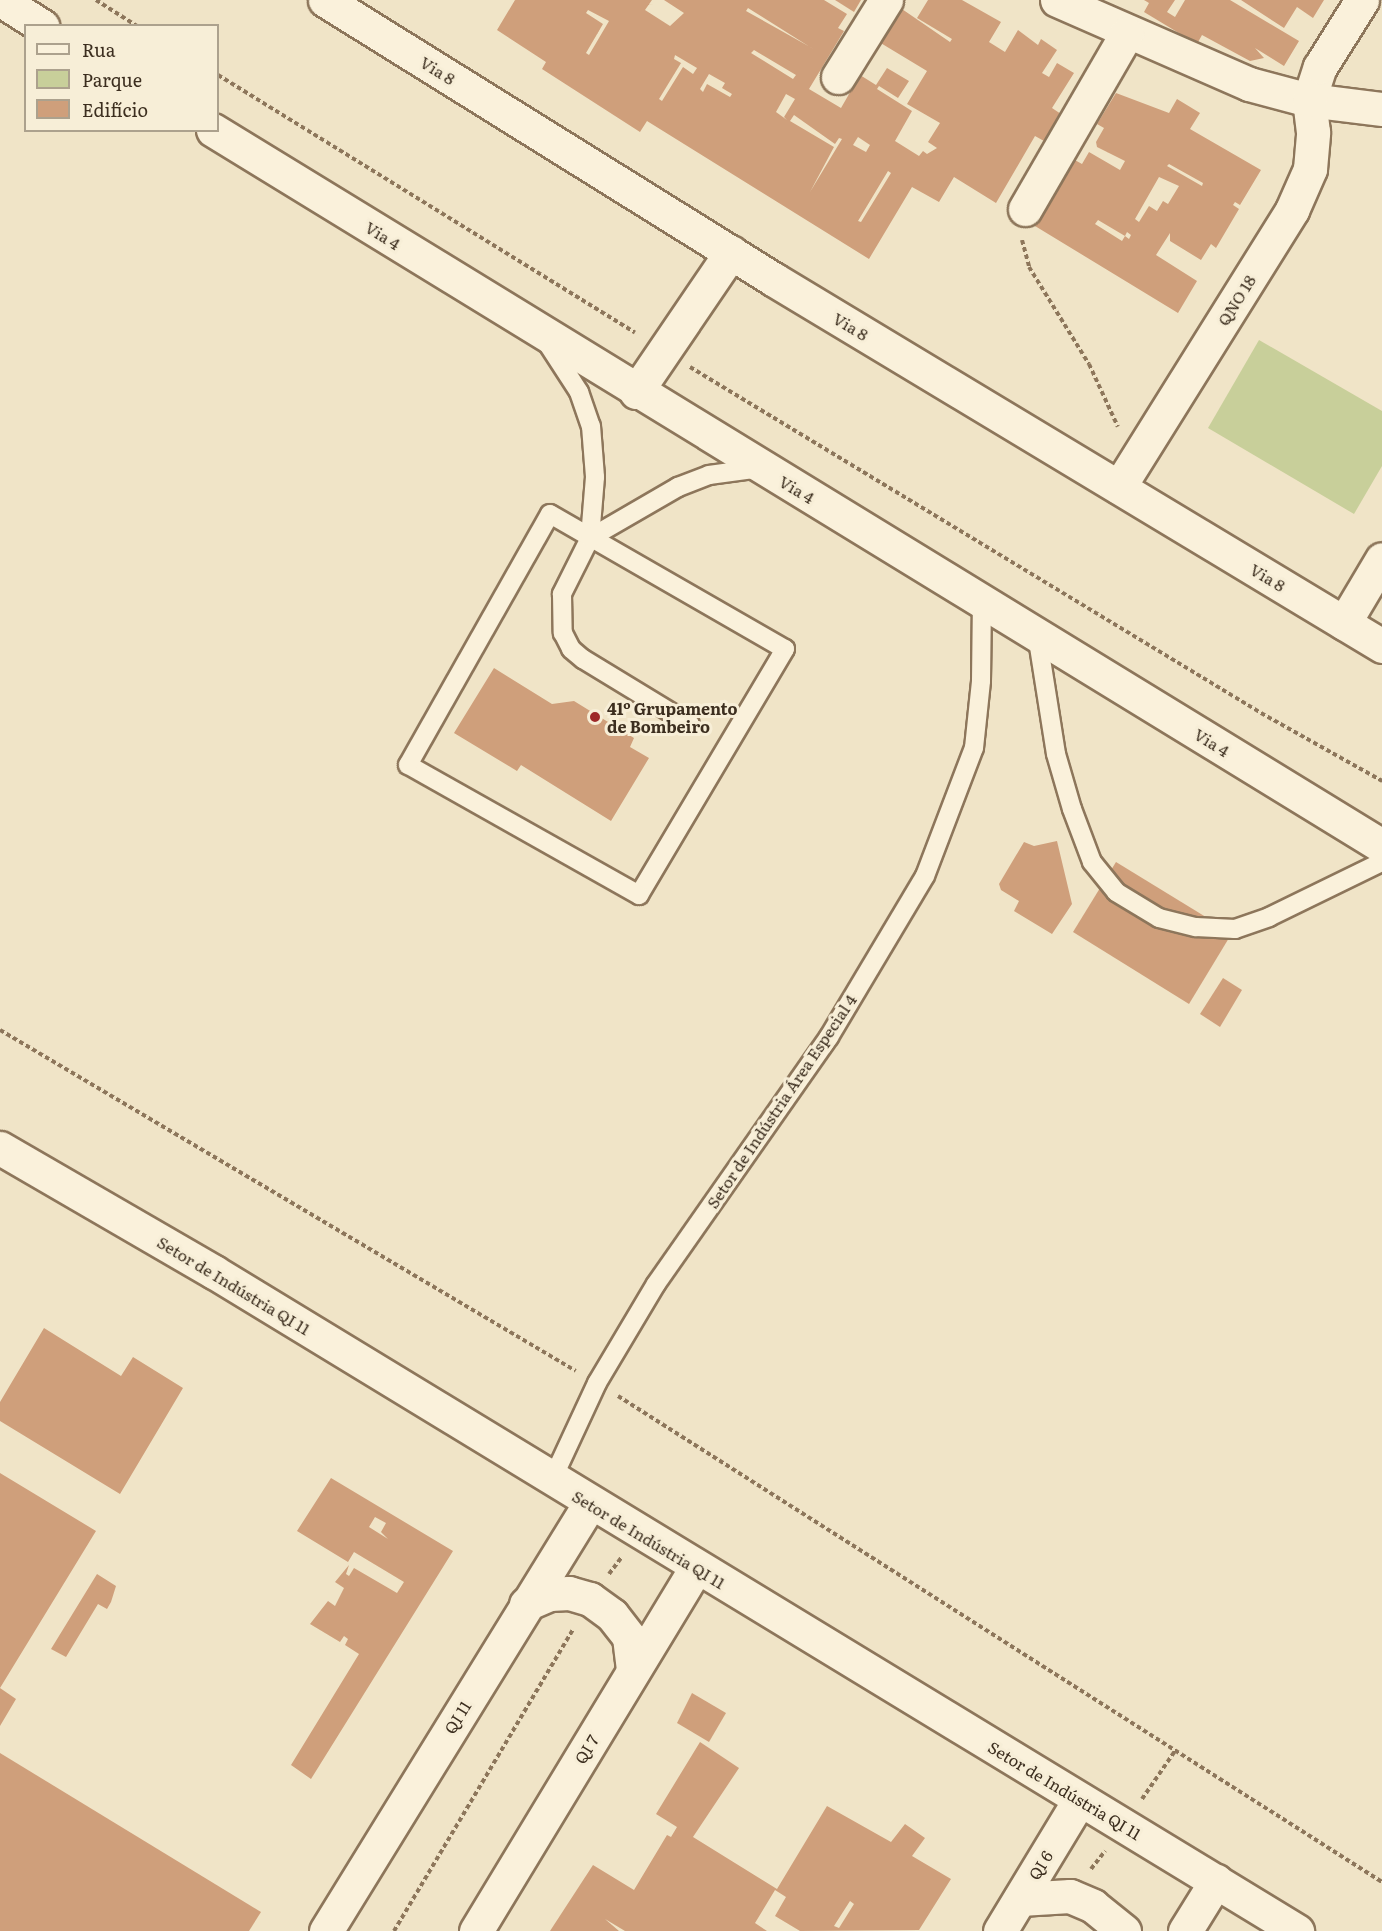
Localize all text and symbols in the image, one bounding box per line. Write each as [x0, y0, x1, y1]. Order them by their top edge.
legend [24, 24, 219, 132]
text: Rua [82, 36, 115, 63]
street label: Via 8 [417, 52, 459, 88]
text: Parque [82, 66, 142, 93]
text: Edifício [82, 96, 148, 123]
street label: Via 4 [362, 217, 404, 253]
street label: QNO 18 [1213, 271, 1259, 329]
street label: Via 8 [830, 308, 872, 344]
street label: Via 4 [776, 471, 818, 507]
street label: Via 8 [1247, 559, 1289, 595]
place label: 41º Grupamento de Bombeiro [607, 698, 737, 736]
marker: 41º Grupamento de Bombeiro [588, 710, 602, 724]
street label: Via 4 [1191, 724, 1233, 760]
street label: Setor de Indústria Área Especial 4 [702, 990, 860, 1212]
street label: Setor de Indústria QI 11 [154, 1232, 314, 1338]
street label: Setor de Indústria QI 11 [569, 1486, 729, 1592]
street label: QI 11 [440, 1697, 474, 1737]
street label: QI 7 [570, 1731, 602, 1767]
street label: Setor de Indústria QI 11 [985, 1737, 1145, 1843]
street label: QI 6 [1024, 1847, 1056, 1883]

